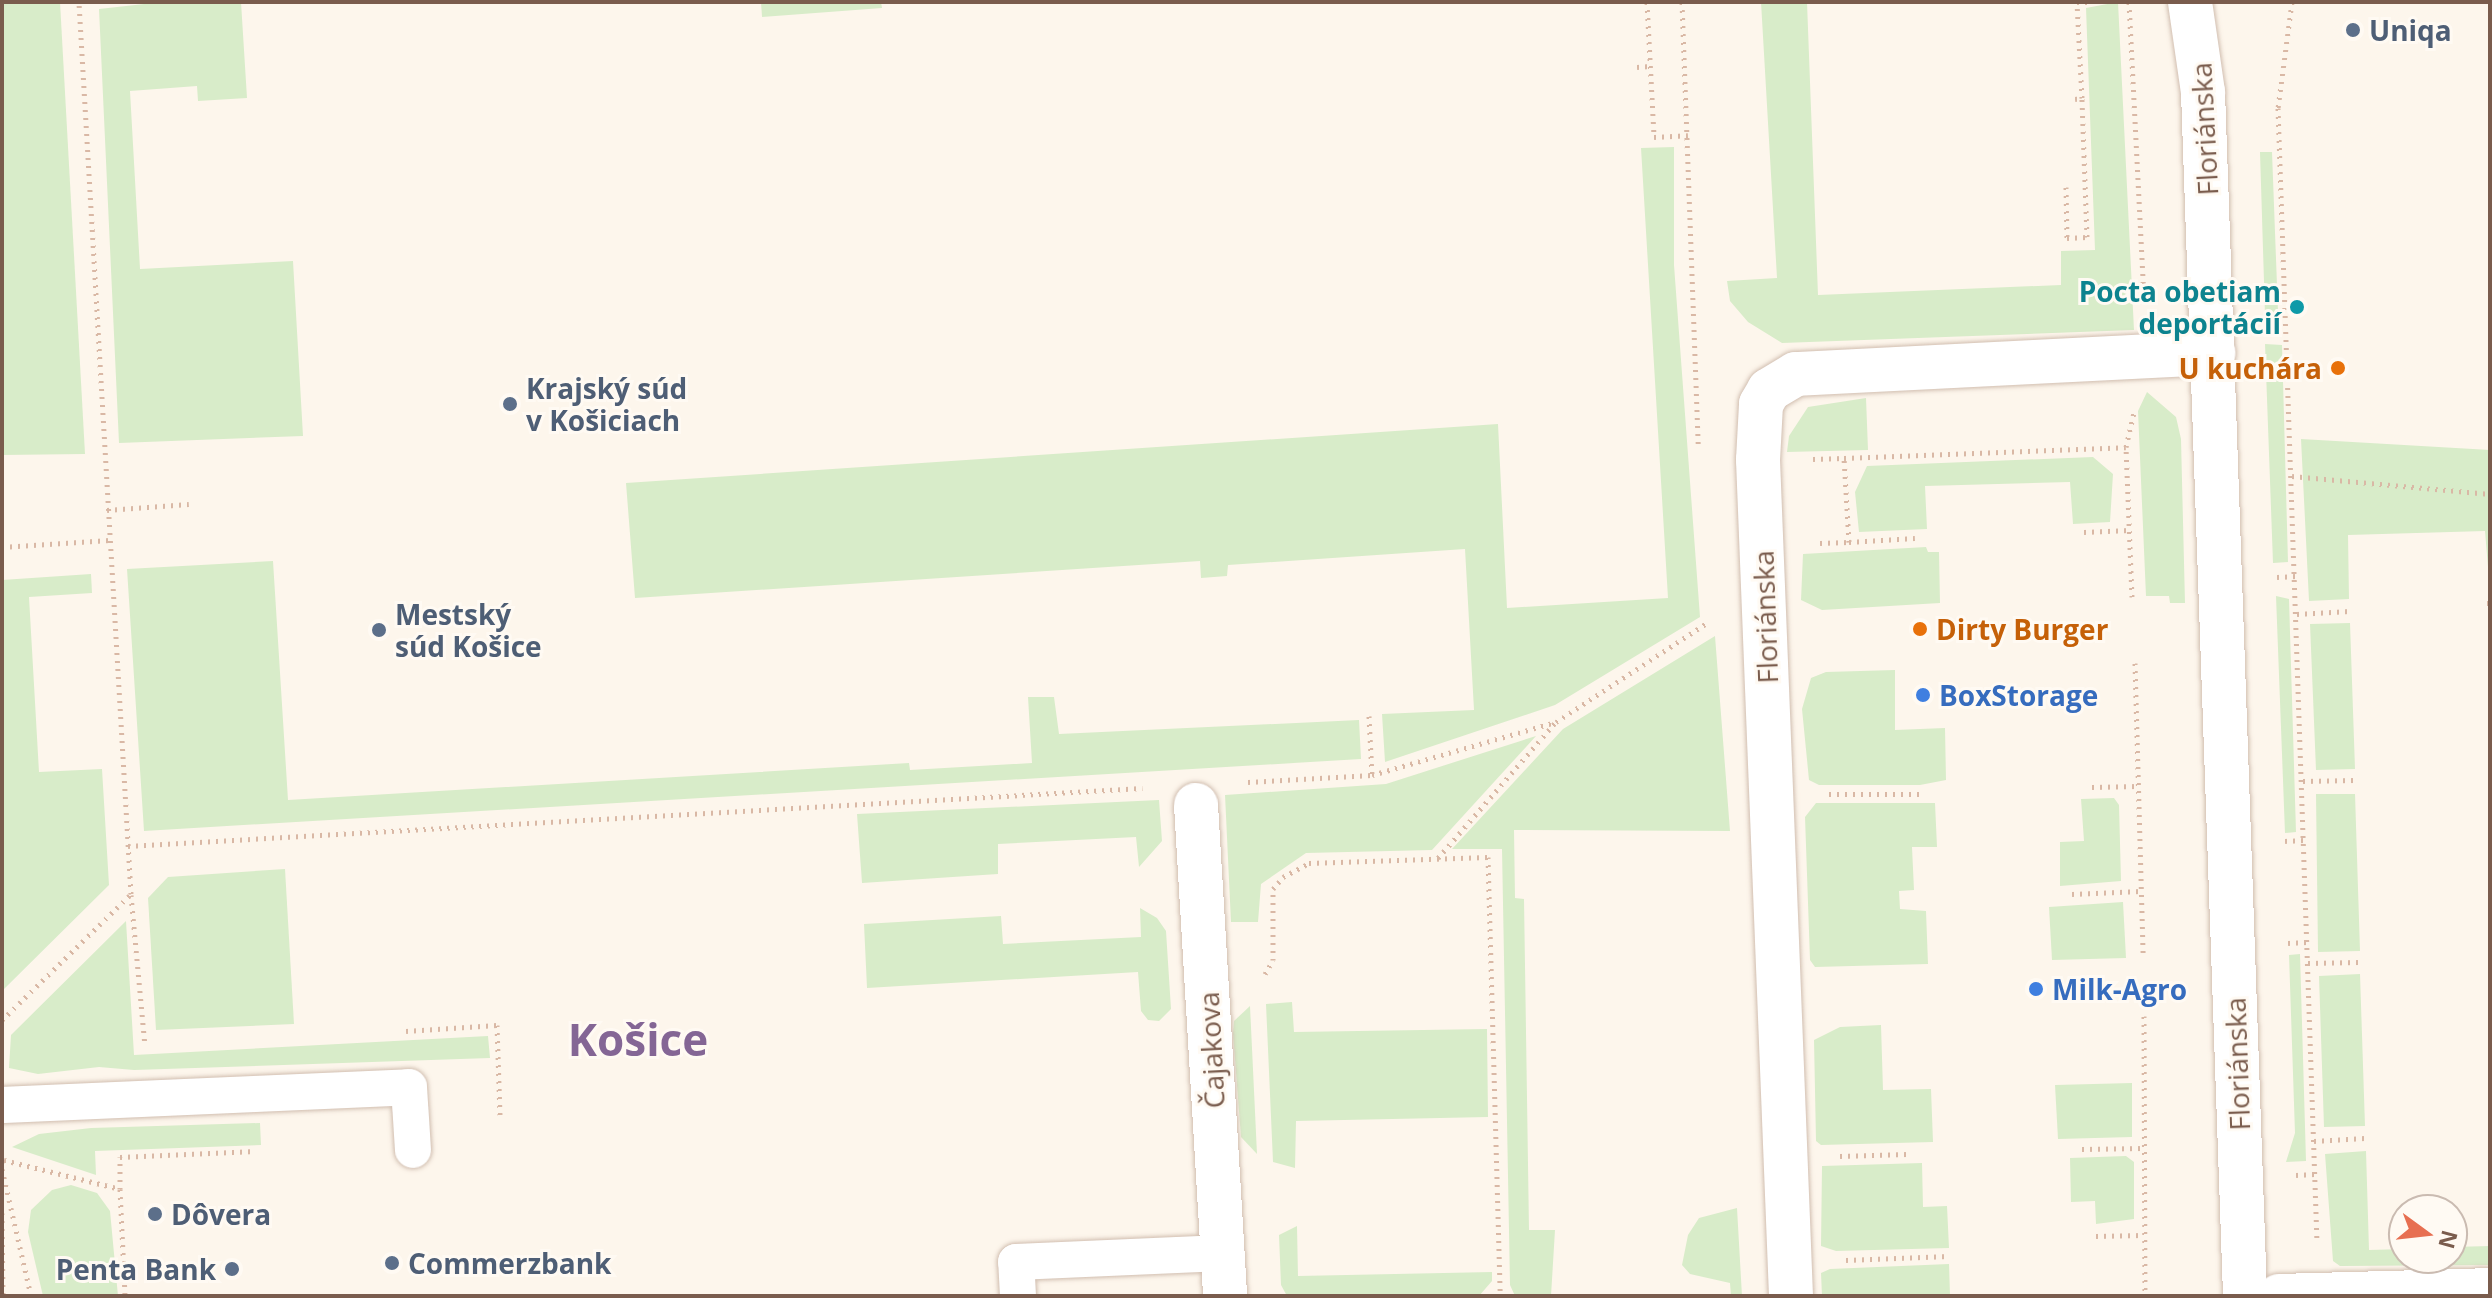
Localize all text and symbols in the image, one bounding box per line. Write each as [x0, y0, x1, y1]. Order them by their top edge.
place label: Uniqa [2369, 13, 2452, 47]
marker: Uniqa [2344, 21, 2362, 39]
street label: Floriánska [2184, 62, 2224, 196]
place label: Pocta obetiam deportácií [2079, 274, 2281, 340]
marker: Pocta obetiam deportácií [2288, 298, 2306, 316]
place label: U kuchára [2178, 351, 2322, 385]
marker: U kuchára [2329, 359, 2347, 377]
place label: Krajský súd v Košiciach [526, 371, 687, 437]
marker: Krajský súd v Košiciach [501, 395, 519, 413]
street label: Floriánska [1746, 550, 1784, 684]
place label: Mestský súd Košice [395, 597, 542, 663]
place label: Dirty Burger [1936, 612, 2108, 646]
marker: Dirty Burger [1911, 620, 1929, 638]
marker: Mestský súd Košice [370, 621, 388, 639]
place label: BoxStorage [1939, 678, 2098, 712]
marker: BoxStorage [1914, 686, 1932, 704]
place label: Milk-Agro [2052, 972, 2187, 1006]
marker: Milk-Agro [2027, 980, 2045, 998]
street label: Čajakova [1191, 991, 1231, 1109]
street label: Floriánska [2218, 997, 2256, 1131]
district label: Košice [568, 1013, 708, 1065]
north arrow [2388, 1194, 2468, 1274]
place label: Dôvera [171, 1197, 271, 1231]
marker: Dôvera [146, 1205, 164, 1223]
text: N [2432, 1227, 2466, 1252]
place label: Commerzbank [408, 1246, 611, 1280]
place label: Penta Bank [56, 1252, 216, 1286]
marker: Commerzbank [383, 1254, 401, 1272]
marker: Penta Bank [223, 1260, 241, 1278]

